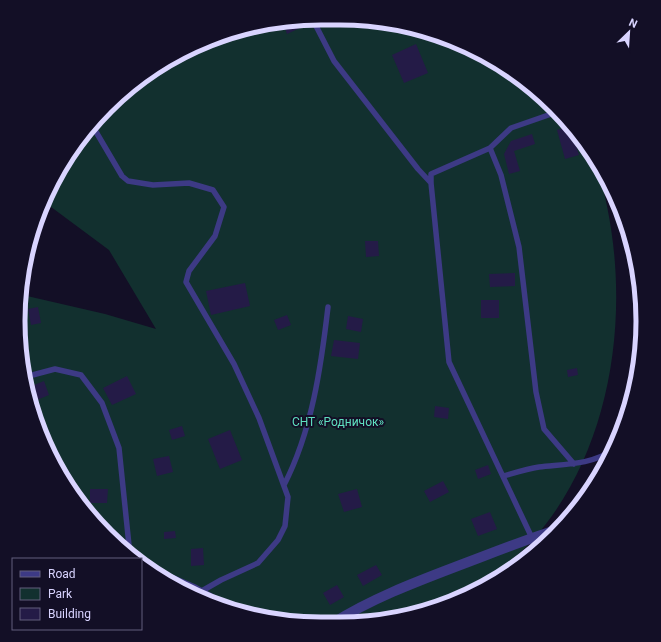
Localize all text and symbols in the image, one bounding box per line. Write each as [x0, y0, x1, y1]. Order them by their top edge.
north arrow [609, 12, 649, 52]
text: N [627, 16, 639, 31]
park label: СНТ «Родничок» [292, 415, 384, 429]
legend [12, 558, 142, 630]
text: Road [48, 567, 76, 581]
text: Park [48, 587, 73, 601]
text: Building [48, 607, 91, 621]

